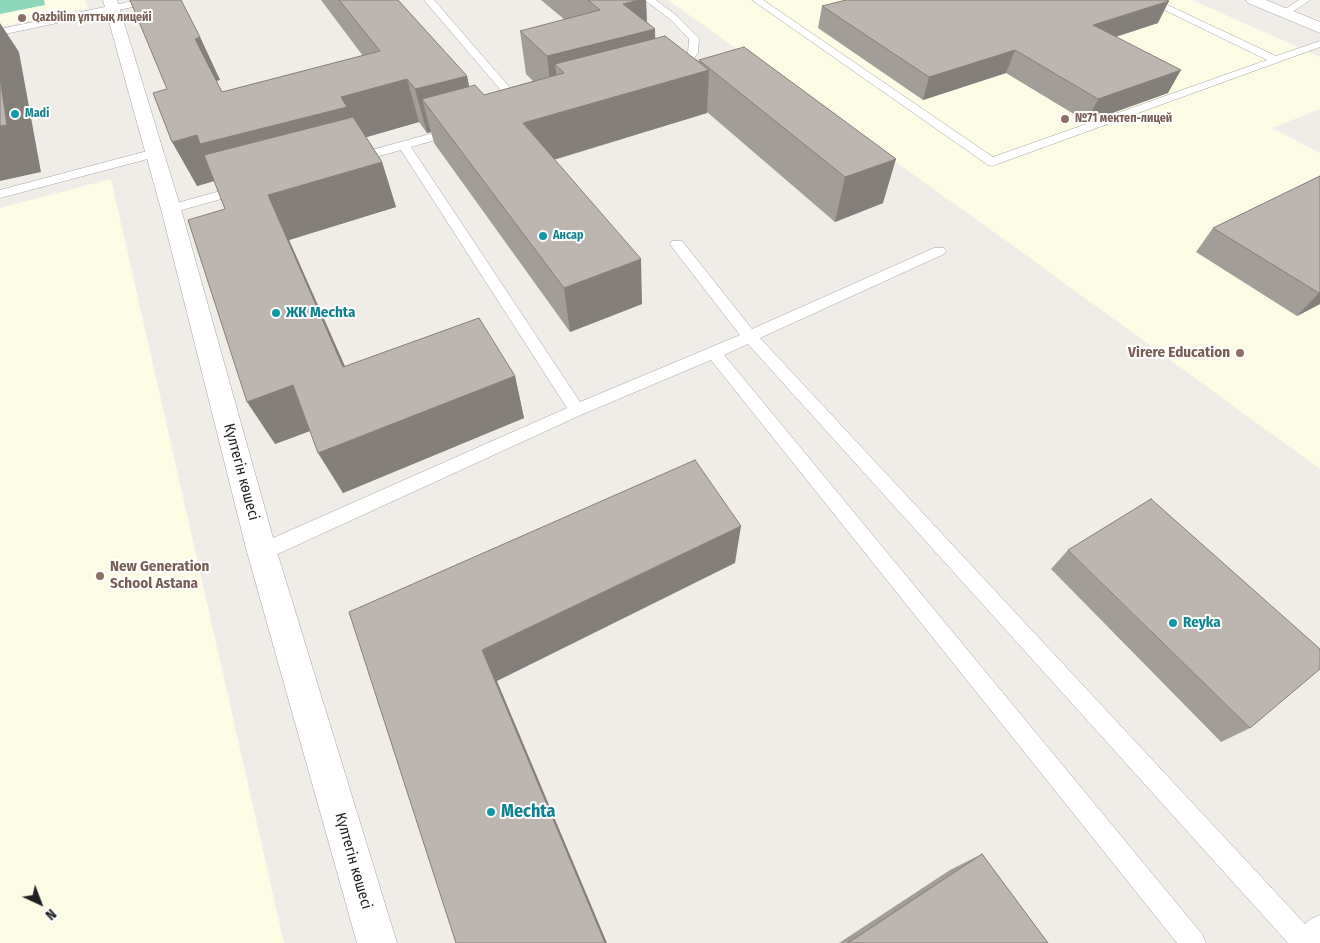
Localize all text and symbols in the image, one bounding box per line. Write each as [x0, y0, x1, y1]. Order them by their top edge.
place label: Qazbilim ұлттық лицейі [32, 11, 152, 25]
marker: Qazbilim ұлттық лицейі [16, 12, 28, 24]
place label: Madi [25, 107, 49, 121]
marker: Madi [9, 108, 21, 120]
place label: №71 мектеп-лицей [1075, 112, 1172, 126]
marker: №71 мектеп-лицей [1059, 113, 1071, 125]
place label: Ансар [553, 229, 583, 243]
marker: Ансар [537, 230, 549, 242]
place label: ЖК Mechta [286, 304, 355, 322]
marker: ЖК Mechta [270, 307, 282, 319]
place label: Virere Education [1128, 344, 1230, 362]
marker: Virere Education [1234, 347, 1246, 359]
street label: Күлтегін көшесі [219, 422, 263, 522]
place label: New Generation School Astana [110, 558, 209, 593]
marker: New Generation School Astana [94, 570, 106, 582]
place label: Reyka [1183, 614, 1221, 632]
marker: Reyka [1167, 617, 1179, 629]
place label: Mechta [501, 801, 555, 823]
marker: Mechta [485, 806, 497, 818]
street label: Күлтегін көшесі [331, 811, 375, 911]
north arrow [15, 878, 65, 928]
text: N [42, 905, 59, 923]

